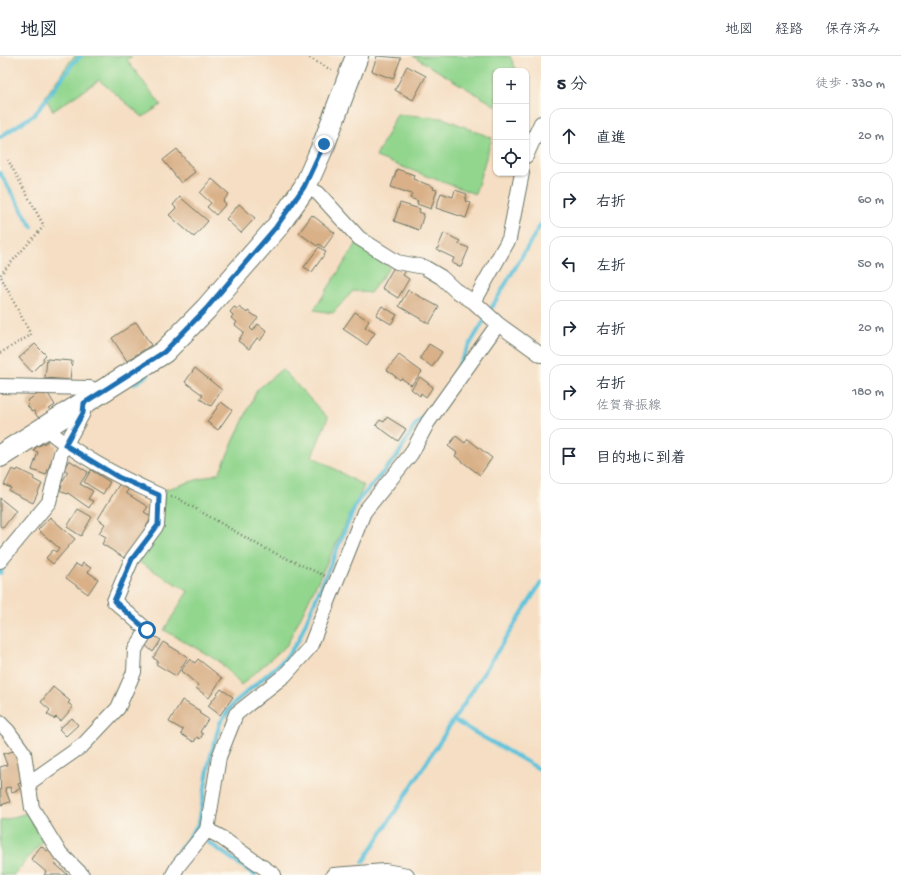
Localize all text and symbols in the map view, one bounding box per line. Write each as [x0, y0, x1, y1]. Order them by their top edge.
text: 地図 [20, 20, 58, 43]
text: 地図 [725, 22, 753, 39]
text: 経路 [775, 22, 803, 39]
text: 保存済み [825, 22, 881, 39]
map controls [493, 68, 529, 176]
button: + [493, 68, 529, 104]
text: 5 分 [557, 76, 587, 96]
text: 徒歩 · 330 m [816, 77, 885, 92]
button: − [493, 104, 529, 140]
icon: ahead [558, 125, 580, 147]
text: 20 m [858, 129, 884, 144]
text: 直進 [596, 130, 626, 148]
route end [315, 135, 333, 153]
button: locate [493, 140, 529, 176]
icon: right [558, 189, 580, 211]
text: 60 m [858, 193, 884, 208]
text: 右折 [596, 194, 626, 212]
icon: left [558, 253, 580, 275]
text: 50 m [857, 257, 884, 272]
text: 左折 [596, 258, 626, 276]
icon: right [558, 317, 580, 339]
text: 20 m [858, 321, 884, 336]
text: 右折 [596, 322, 626, 340]
text: 右折 [596, 376, 626, 394]
icon: right [558, 381, 580, 403]
text: 180 m [852, 385, 884, 400]
text: 佐賀脊振線 [596, 399, 661, 414]
icon: arrive [558, 445, 580, 467]
text: 目的地に到着 [596, 450, 686, 468]
route start [138, 621, 156, 639]

